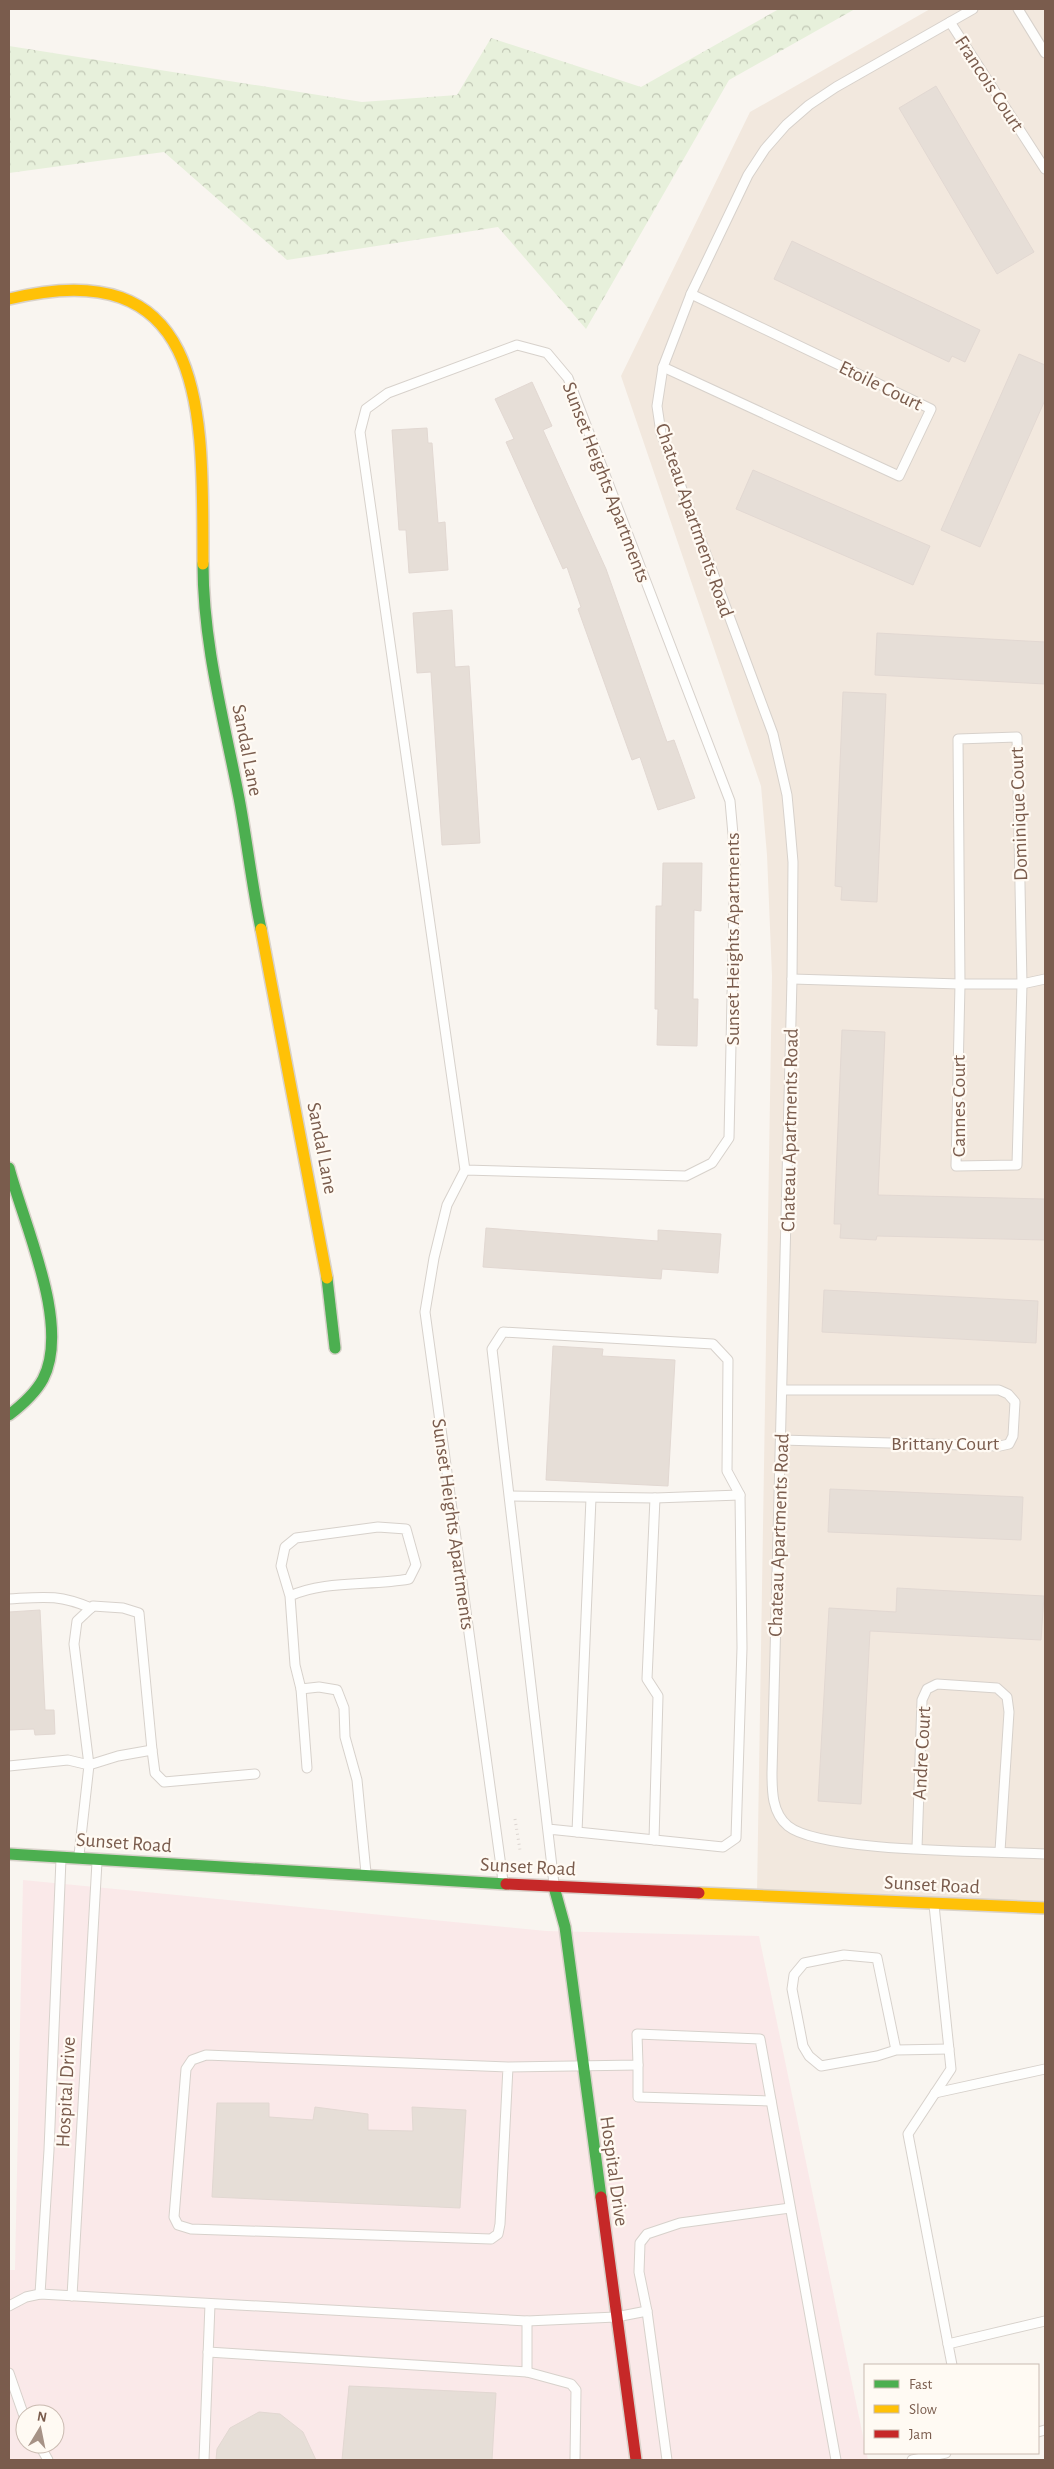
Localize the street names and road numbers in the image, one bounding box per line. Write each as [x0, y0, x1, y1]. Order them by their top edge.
street label: Francois Court [951, 32, 1028, 135]
street label: Etoile Court [836, 357, 926, 415]
street label: Sunset Heights Apartments [559, 379, 654, 585]
street label: Chateau Apartments Road [651, 421, 737, 620]
street label: Sandal Lane [228, 703, 266, 798]
street label: Dominique Court [1007, 746, 1031, 881]
street label: Sunset Heights Apartments [723, 832, 743, 1046]
street label: Chateau Apartments Road [778, 1028, 802, 1232]
street label: Cannes Court [949, 1054, 969, 1157]
street label: Sandal Lane [303, 1101, 341, 1196]
street label: Sunset Heights Apartments [428, 1417, 478, 1631]
street label: Chateau Apartments Road [765, 1433, 793, 1637]
street label: Brittany Court [891, 1434, 1000, 1454]
street label: Andre Court [910, 1705, 934, 1800]
street label: Sunset Road [75, 1830, 172, 1856]
street label: Sunset Road [480, 1855, 576, 1879]
street label: Sunset Road [884, 1873, 980, 1897]
street label: Hospital Drive [53, 2036, 79, 2148]
street label: Hospital Drive [596, 2115, 632, 2227]

